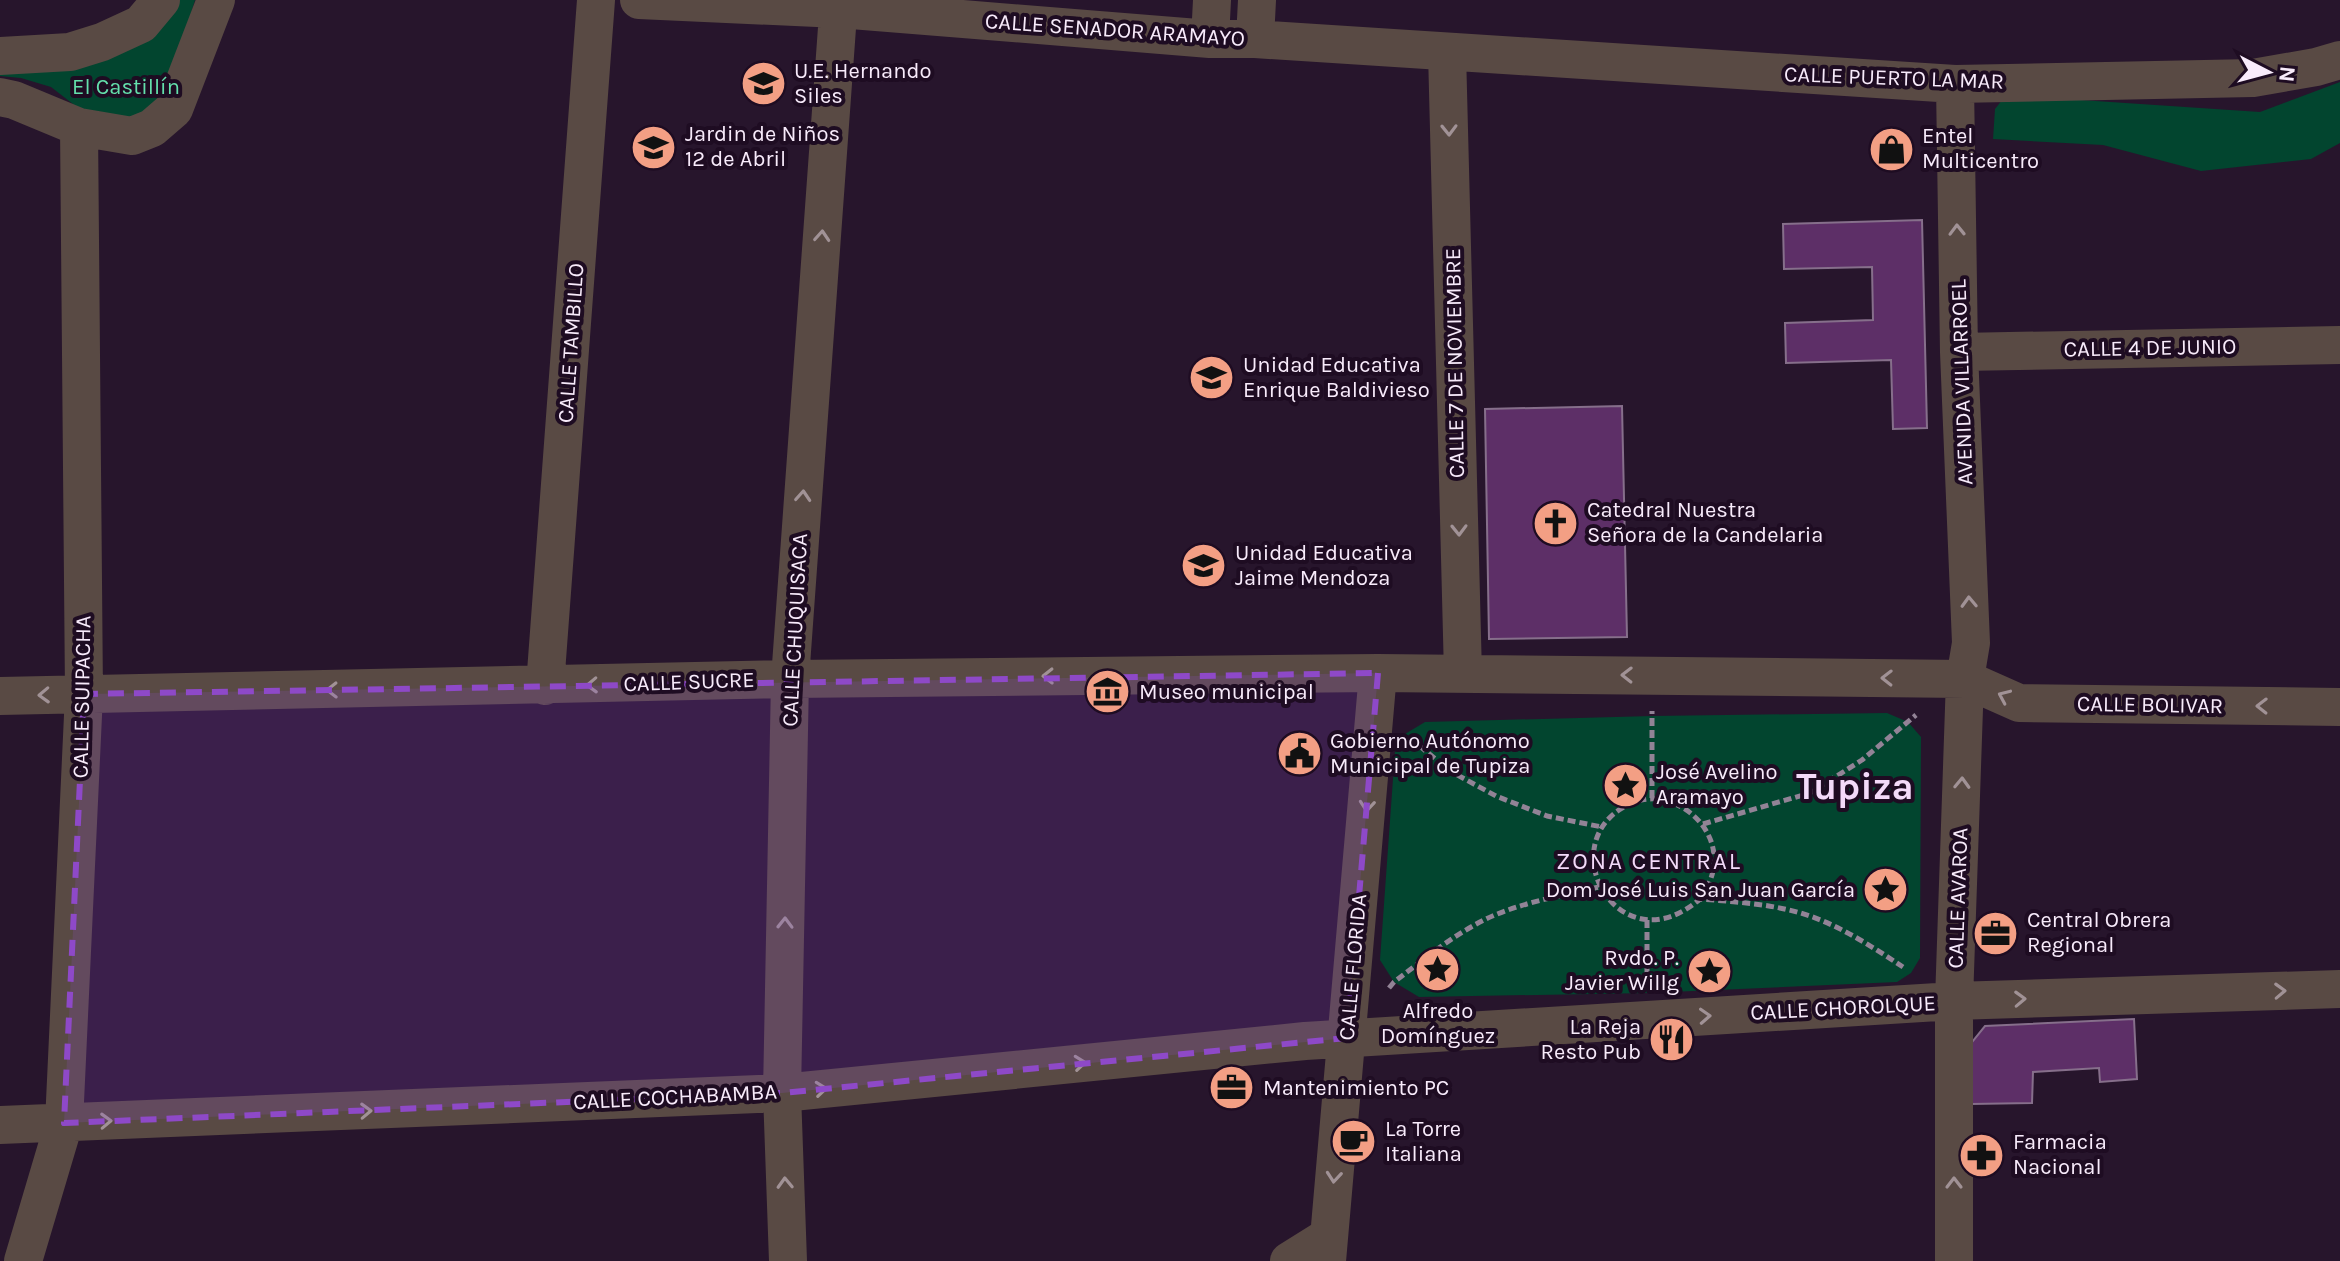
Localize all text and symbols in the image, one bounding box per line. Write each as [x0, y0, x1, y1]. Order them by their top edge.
street label: CALLE SENADOR ARAMAYO [984, 8, 1246, 52]
north arrow [2228, 32, 2308, 112]
place label: U.E. Hernando Siles [794, 58, 932, 109]
school or university icon: U.E. Hernando Siles [739, 60, 787, 108]
street label: CALLE PUERTO LA MAR [1784, 61, 2004, 95]
text: N [2273, 65, 2301, 83]
park label: El Castillín [72, 74, 180, 100]
place label: Jardin de Niños 12 de Abril [685, 121, 840, 172]
school or university icon: Jardin de Niños 12 de Abril [630, 123, 678, 171]
place label: Entel Multicentro [1922, 123, 2039, 174]
one-way arrow [1441, 124, 1458, 137]
shop icon: Entel Multicentro [1867, 125, 1915, 173]
one-way arrow [1949, 223, 1966, 236]
one-way arrow [813, 229, 830, 242]
street label: CALLE 7 DE NOVIEMBRE [1440, 248, 1470, 478]
street label: CALLE TAMBILLO [552, 262, 590, 424]
street label: AVENIDA VILLARROEL [1945, 278, 1979, 485]
street label: CALLE 4 DE JUNIO [2064, 333, 2236, 363]
place label: Unidad Educativa Enrique Baldivieso [1243, 352, 1430, 403]
school or university icon: Unidad Educativa Enrique Baldivieso [1188, 354, 1236, 402]
one-way arrow [794, 489, 811, 502]
place label: Catedral Nuestra Señora de la Candelaria [1587, 497, 1823, 548]
church icon: Catedral Nuestra Señora de la Candelaria [1532, 499, 1580, 547]
one-way arrow [1451, 524, 1468, 537]
street label: CALLE CHUQUISACA [777, 532, 813, 727]
place label: Unidad Educativa Jaime Mendoza [1235, 540, 1413, 591]
school or university icon: Unidad Educativa Jaime Mendoza [1180, 542, 1228, 590]
one-way arrow [1961, 595, 1978, 608]
street label: CALLE SUIPACHA [68, 615, 96, 779]
one-way arrow [1620, 666, 1633, 684]
street label: CALLE SUCRE [623, 667, 755, 697]
one-way arrow [1041, 668, 1054, 685]
museum icon: Museo municipal [1084, 668, 1132, 716]
one-way arrow [1880, 669, 1893, 687]
one-way arrow [585, 676, 598, 693]
place label: Museo municipal [1139, 679, 1314, 705]
one-way arrow [325, 681, 338, 698]
one-way arrow [37, 686, 50, 704]
one-way arrow [1997, 690, 2012, 706]
street label: CALLE BOLIVAR [2077, 691, 2223, 719]
one-way arrow [2255, 697, 2268, 715]
place label: Gobierno Autónomo Municipal de Tupiza [1330, 728, 1530, 779]
public building icon: Gobierno Autónomo Municipal de Tupiza [1275, 730, 1323, 778]
place label: José Avelino Aramayo [1656, 759, 1778, 810]
place icon: José Avelino Aramayo [1601, 761, 1649, 809]
district label: Tupiza [1796, 764, 1914, 809]
one-way arrow [1953, 776, 1970, 789]
one-way arrow [1359, 800, 1376, 813]
street label: CALLE AVAROA [1943, 827, 1973, 969]
district label: ZONA CENTRAL [1556, 847, 1742, 875]
place icon: Dom José Luis San Juan García [1862, 866, 1910, 914]
place label: Dom José Luis San Juan García [1546, 877, 1855, 903]
street label: CALLE FLORIDA [1334, 892, 1372, 1041]
place label: Central Obrera Regional [2027, 907, 2171, 958]
office icon: Central Obrera Regional [1972, 909, 2020, 957]
one-way arrow [776, 916, 794, 929]
place label: Rvdo. P. Javier Willg [1565, 945, 1680, 996]
place icon: Alfredo Domínguez [1414, 946, 1462, 994]
place icon: Rvdo. P. Javier Willg [1686, 947, 1734, 995]
one-way arrow [2274, 982, 2287, 999]
street label: CALLE CHOROLQUE [1750, 990, 1936, 1026]
one-way arrow [2014, 991, 2027, 1008]
place label: Alfredo Domínguez [1381, 998, 1495, 1049]
one-way arrow [1699, 1008, 1712, 1025]
place label: La Reja Resto Pub [1541, 1014, 1641, 1065]
restaurant icon: La Reja Resto Pub [1648, 1016, 1696, 1064]
one-way arrow [1074, 1055, 1087, 1072]
office icon: Mantenimiento PC [1208, 1064, 1256, 1112]
place label: Mantenimiento PC [1263, 1075, 1449, 1101]
street label: CALLE COCHABAMBA [572, 1079, 778, 1115]
one-way arrow [815, 1081, 828, 1098]
one-way arrow [360, 1102, 373, 1119]
one-way arrow [100, 1113, 113, 1130]
place label: La Torre Italiana [1385, 1116, 1462, 1167]
cafe icon: La Torre Italiana [1330, 1118, 1378, 1166]
place label: Farmacia Nacional [2013, 1129, 2107, 1180]
pharmacy icon: Farmacia Nacional [1958, 1131, 2006, 1179]
one-way arrow [1326, 1171, 1343, 1184]
one-way arrow [777, 1176, 794, 1189]
one-way arrow [1945, 1176, 1963, 1189]

